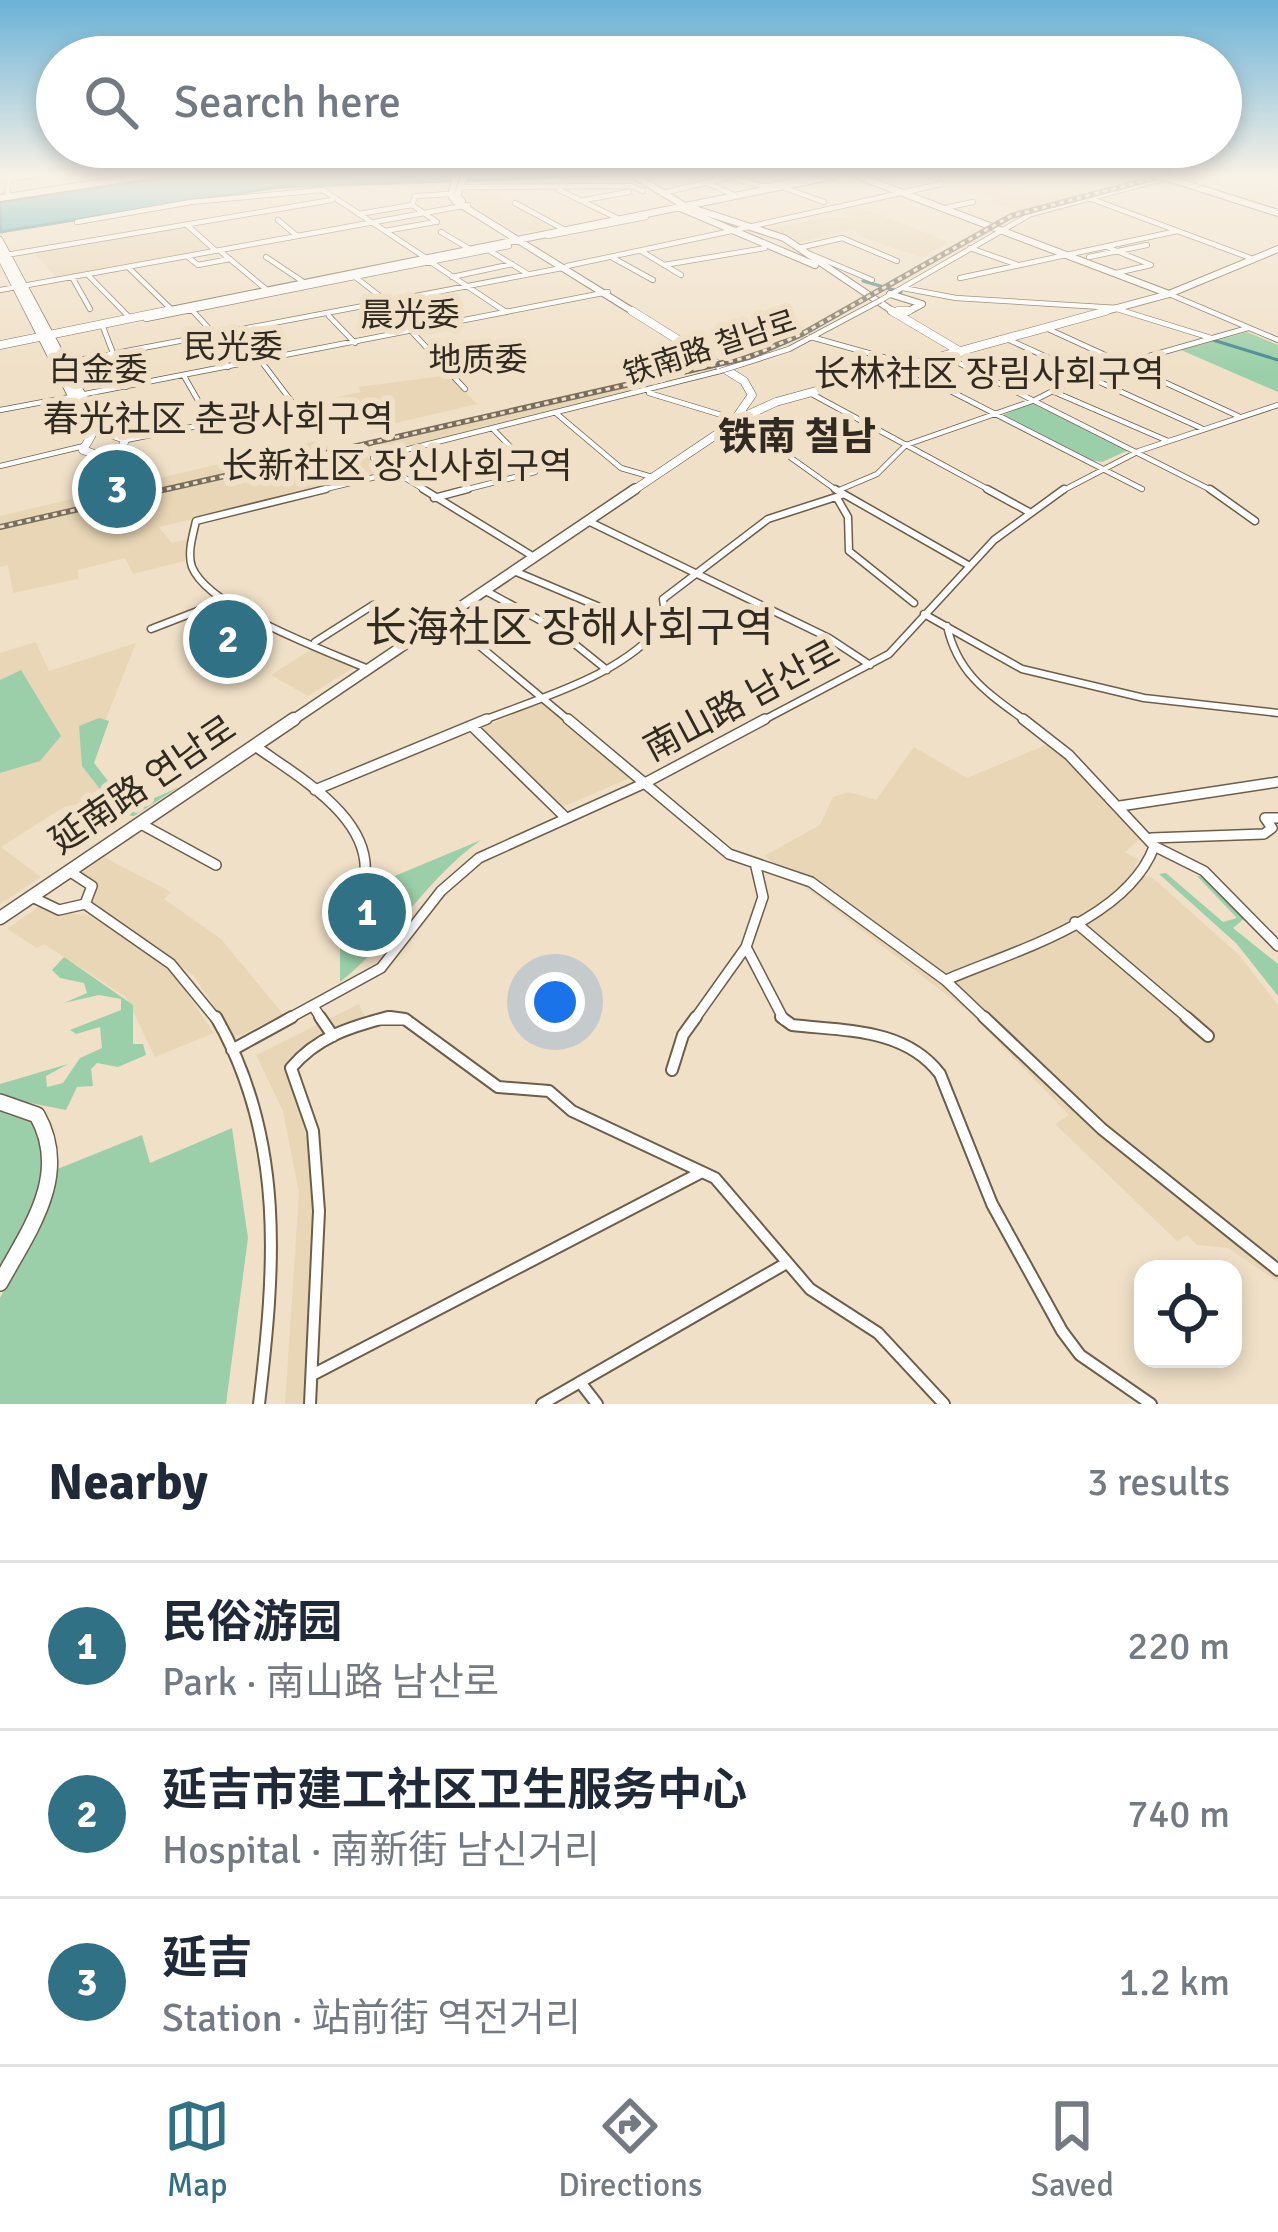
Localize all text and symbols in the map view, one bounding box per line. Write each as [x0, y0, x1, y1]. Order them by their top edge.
search box [36, 36, 1242, 168]
icon: search [78, 69, 144, 135]
text: Search here [174, 75, 401, 130]
district label: 晨光委 [361, 295, 460, 336]
street label: 铁南路 철남로 [619, 303, 801, 393]
district label: 民光委 [184, 327, 283, 368]
district label: 地质委 [429, 340, 528, 381]
district label: 白金委 [49, 350, 148, 391]
district label: 长林社区 장림사회구역 [814, 352, 1164, 397]
district label: 春光社区 춘광사회구역 [43, 397, 393, 442]
district label: 铁南 철남 [718, 413, 876, 461]
pin: 3 [78, 444, 156, 534]
district label: 长新社区 장신사회구역 [222, 444, 572, 489]
pin: 2 [189, 594, 267, 684]
district label: 长海社区 장해사회구역 [364, 603, 774, 654]
street label: 南山路 남산로 [636, 631, 848, 771]
street label: 延南路 연남로 [41, 706, 245, 864]
pin: 1 [328, 867, 406, 957]
your location [525, 972, 585, 1032]
map controls [1134, 1260, 1242, 1368]
button: locate [1134, 1260, 1242, 1368]
text: Nearby [48, 1451, 208, 1514]
text: 3 results [1087, 1458, 1230, 1506]
text: 民俗游园 [162, 1595, 342, 1650]
text: 1 [76, 1622, 98, 1670]
text: 220 m [1127, 1622, 1230, 1670]
text: Park · 南山路 남산로 [162, 1658, 499, 1706]
text: 延吉市建工社区卫生服务中心 [162, 1763, 747, 1818]
text: 2 [76, 1790, 98, 1838]
text: 740 m [1127, 1790, 1230, 1838]
text: Hospital · 南新街 남신거리 [162, 1826, 600, 1874]
text: 延吉 [162, 1931, 252, 1986]
text: 3 [76, 1958, 98, 2006]
text: 1.2 km [1118, 1958, 1230, 2006]
text: Station · 站前街 역전거리 [162, 1994, 581, 2042]
tab: Map [164, 2093, 230, 2206]
tab: Directions [558, 2093, 703, 2206]
tab: Saved [1031, 2093, 1114, 2206]

